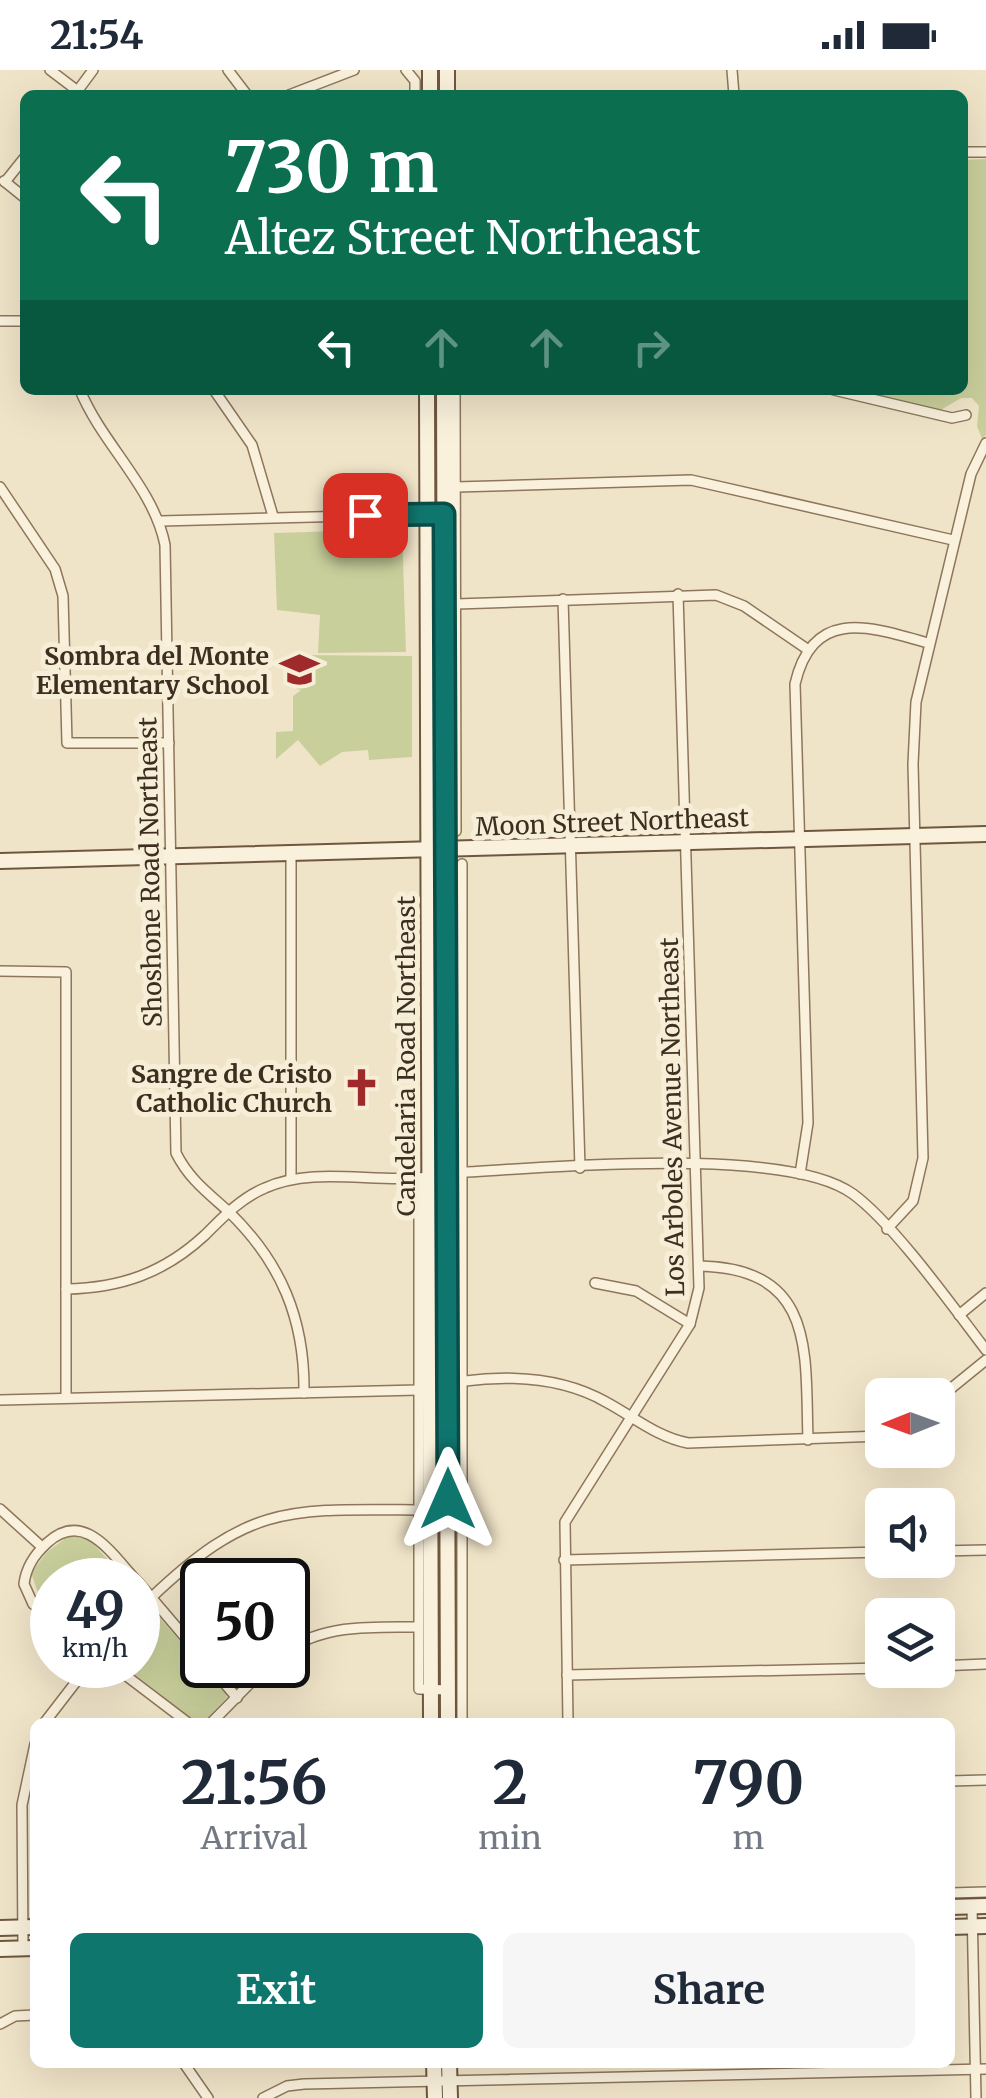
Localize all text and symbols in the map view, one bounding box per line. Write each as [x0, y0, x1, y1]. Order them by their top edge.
text: 21:54 [50, 12, 143, 59]
text: 730 m [225, 123, 438, 211]
icon: left [60, 130, 190, 260]
text: Altez Street Northeast [225, 210, 701, 266]
icon: left [309, 320, 364, 375]
icon: ahead [414, 320, 469, 375]
icon: ahead [519, 320, 574, 375]
icon: right [624, 320, 679, 375]
pin [323, 473, 408, 558]
icon: arrive [338, 488, 393, 543]
place label: Sombra del Monte Elementary School [36, 640, 269, 701]
school or university icon: Sombra del Monte Elementary School [278, 649, 320, 691]
street label: Shoshone Road Northeast [131, 716, 169, 1027]
street label: Moon Street Northeast [475, 801, 750, 843]
street label: Candelaria Road Northeast [390, 895, 422, 1216]
street label: Los Arboles Avenue Northeast [653, 937, 691, 1297]
place label: Sangre de Cristo Catholic Church [131, 1058, 332, 1119]
church icon: Sangre de Cristo Catholic Church [341, 1067, 383, 1109]
north arrow [865, 1378, 955, 1468]
map controls [865, 1378, 955, 1688]
position arrow [396, 1447, 500, 1551]
button: sound [865, 1488, 955, 1578]
speed limit sign: 50 [180, 1558, 310, 1688]
text: 49 [65, 1579, 125, 1642]
button: layers [865, 1598, 955, 1688]
text: km/h [62, 1632, 128, 1664]
text: 21:56 [181, 1745, 327, 1820]
text: 2 [492, 1745, 528, 1820]
text: 790 [693, 1745, 804, 1820]
text: Arrival [201, 1818, 308, 1858]
text: min [478, 1818, 542, 1858]
text: m [732, 1818, 764, 1858]
button: Exit [70, 1933, 483, 2048]
button: Share [503, 1933, 915, 2048]

